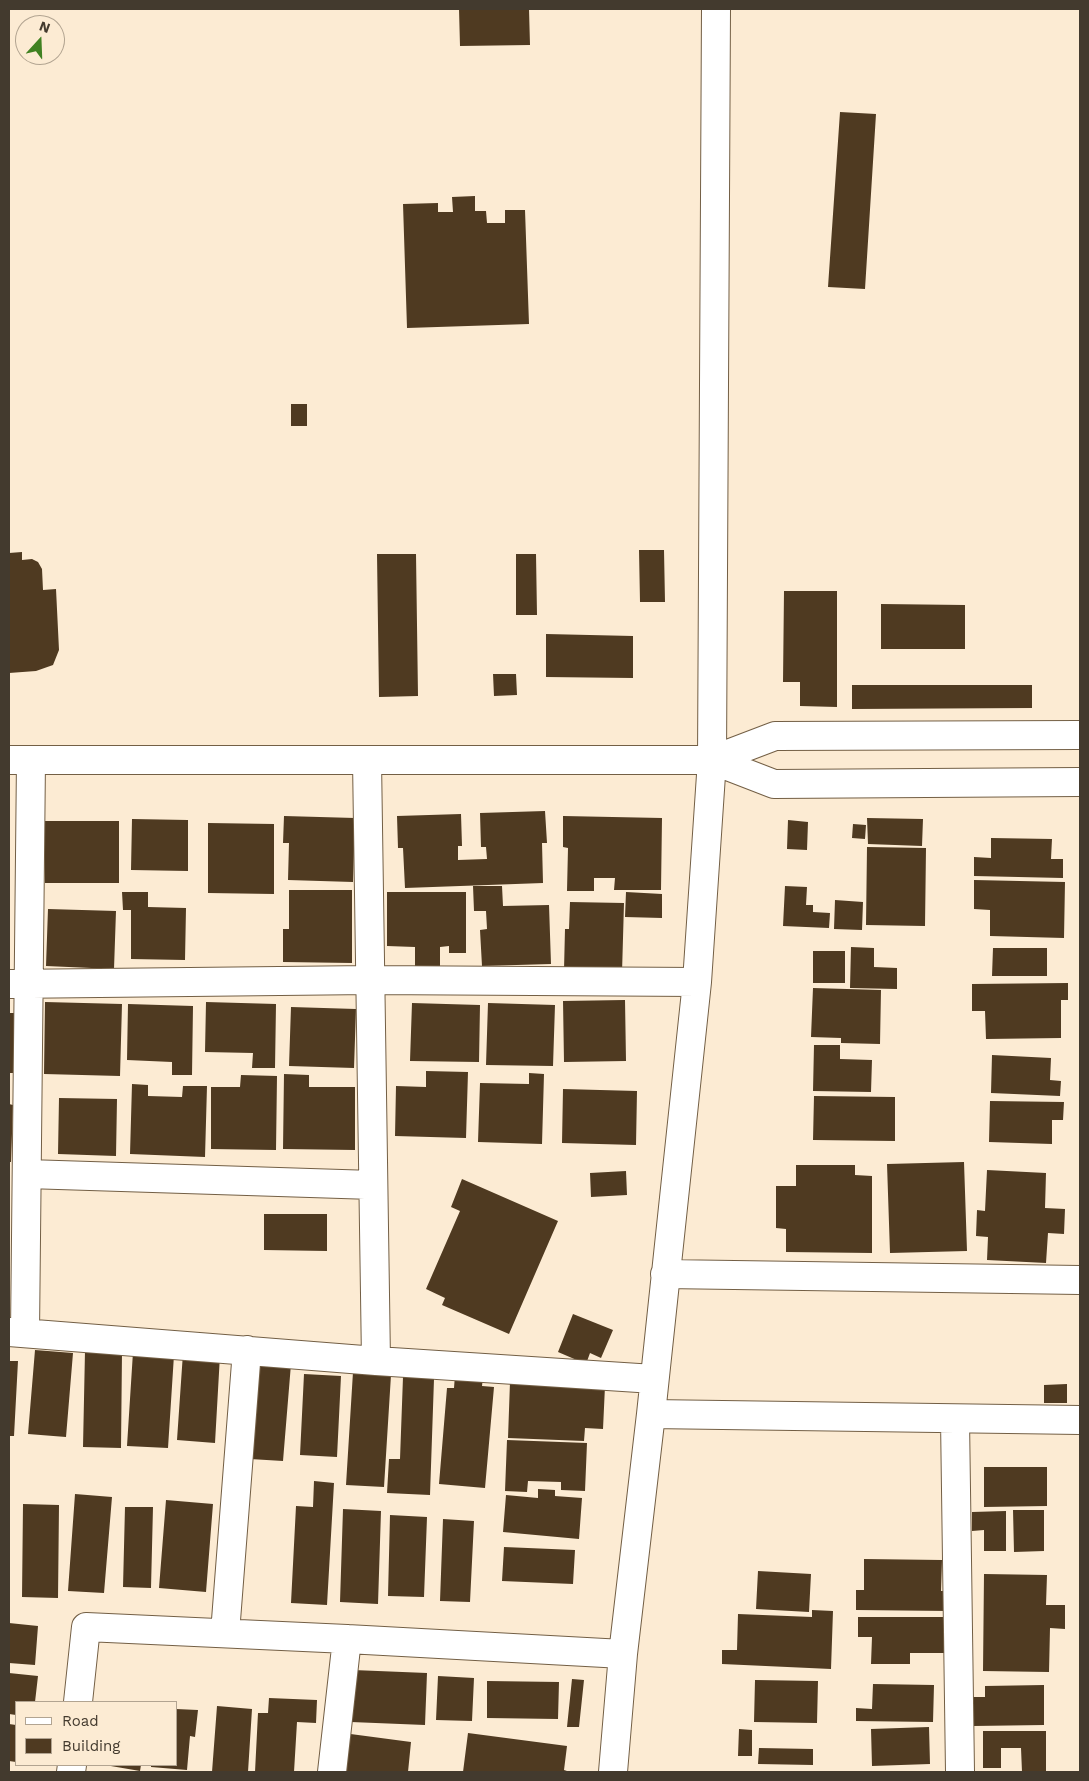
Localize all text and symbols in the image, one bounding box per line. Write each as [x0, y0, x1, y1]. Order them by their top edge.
north arrow [15, 15, 65, 65]
text: N [37, 18, 52, 36]
legend [15, 1701, 178, 1766]
text: Road [62, 1712, 99, 1730]
text: Building [62, 1737, 120, 1755]

